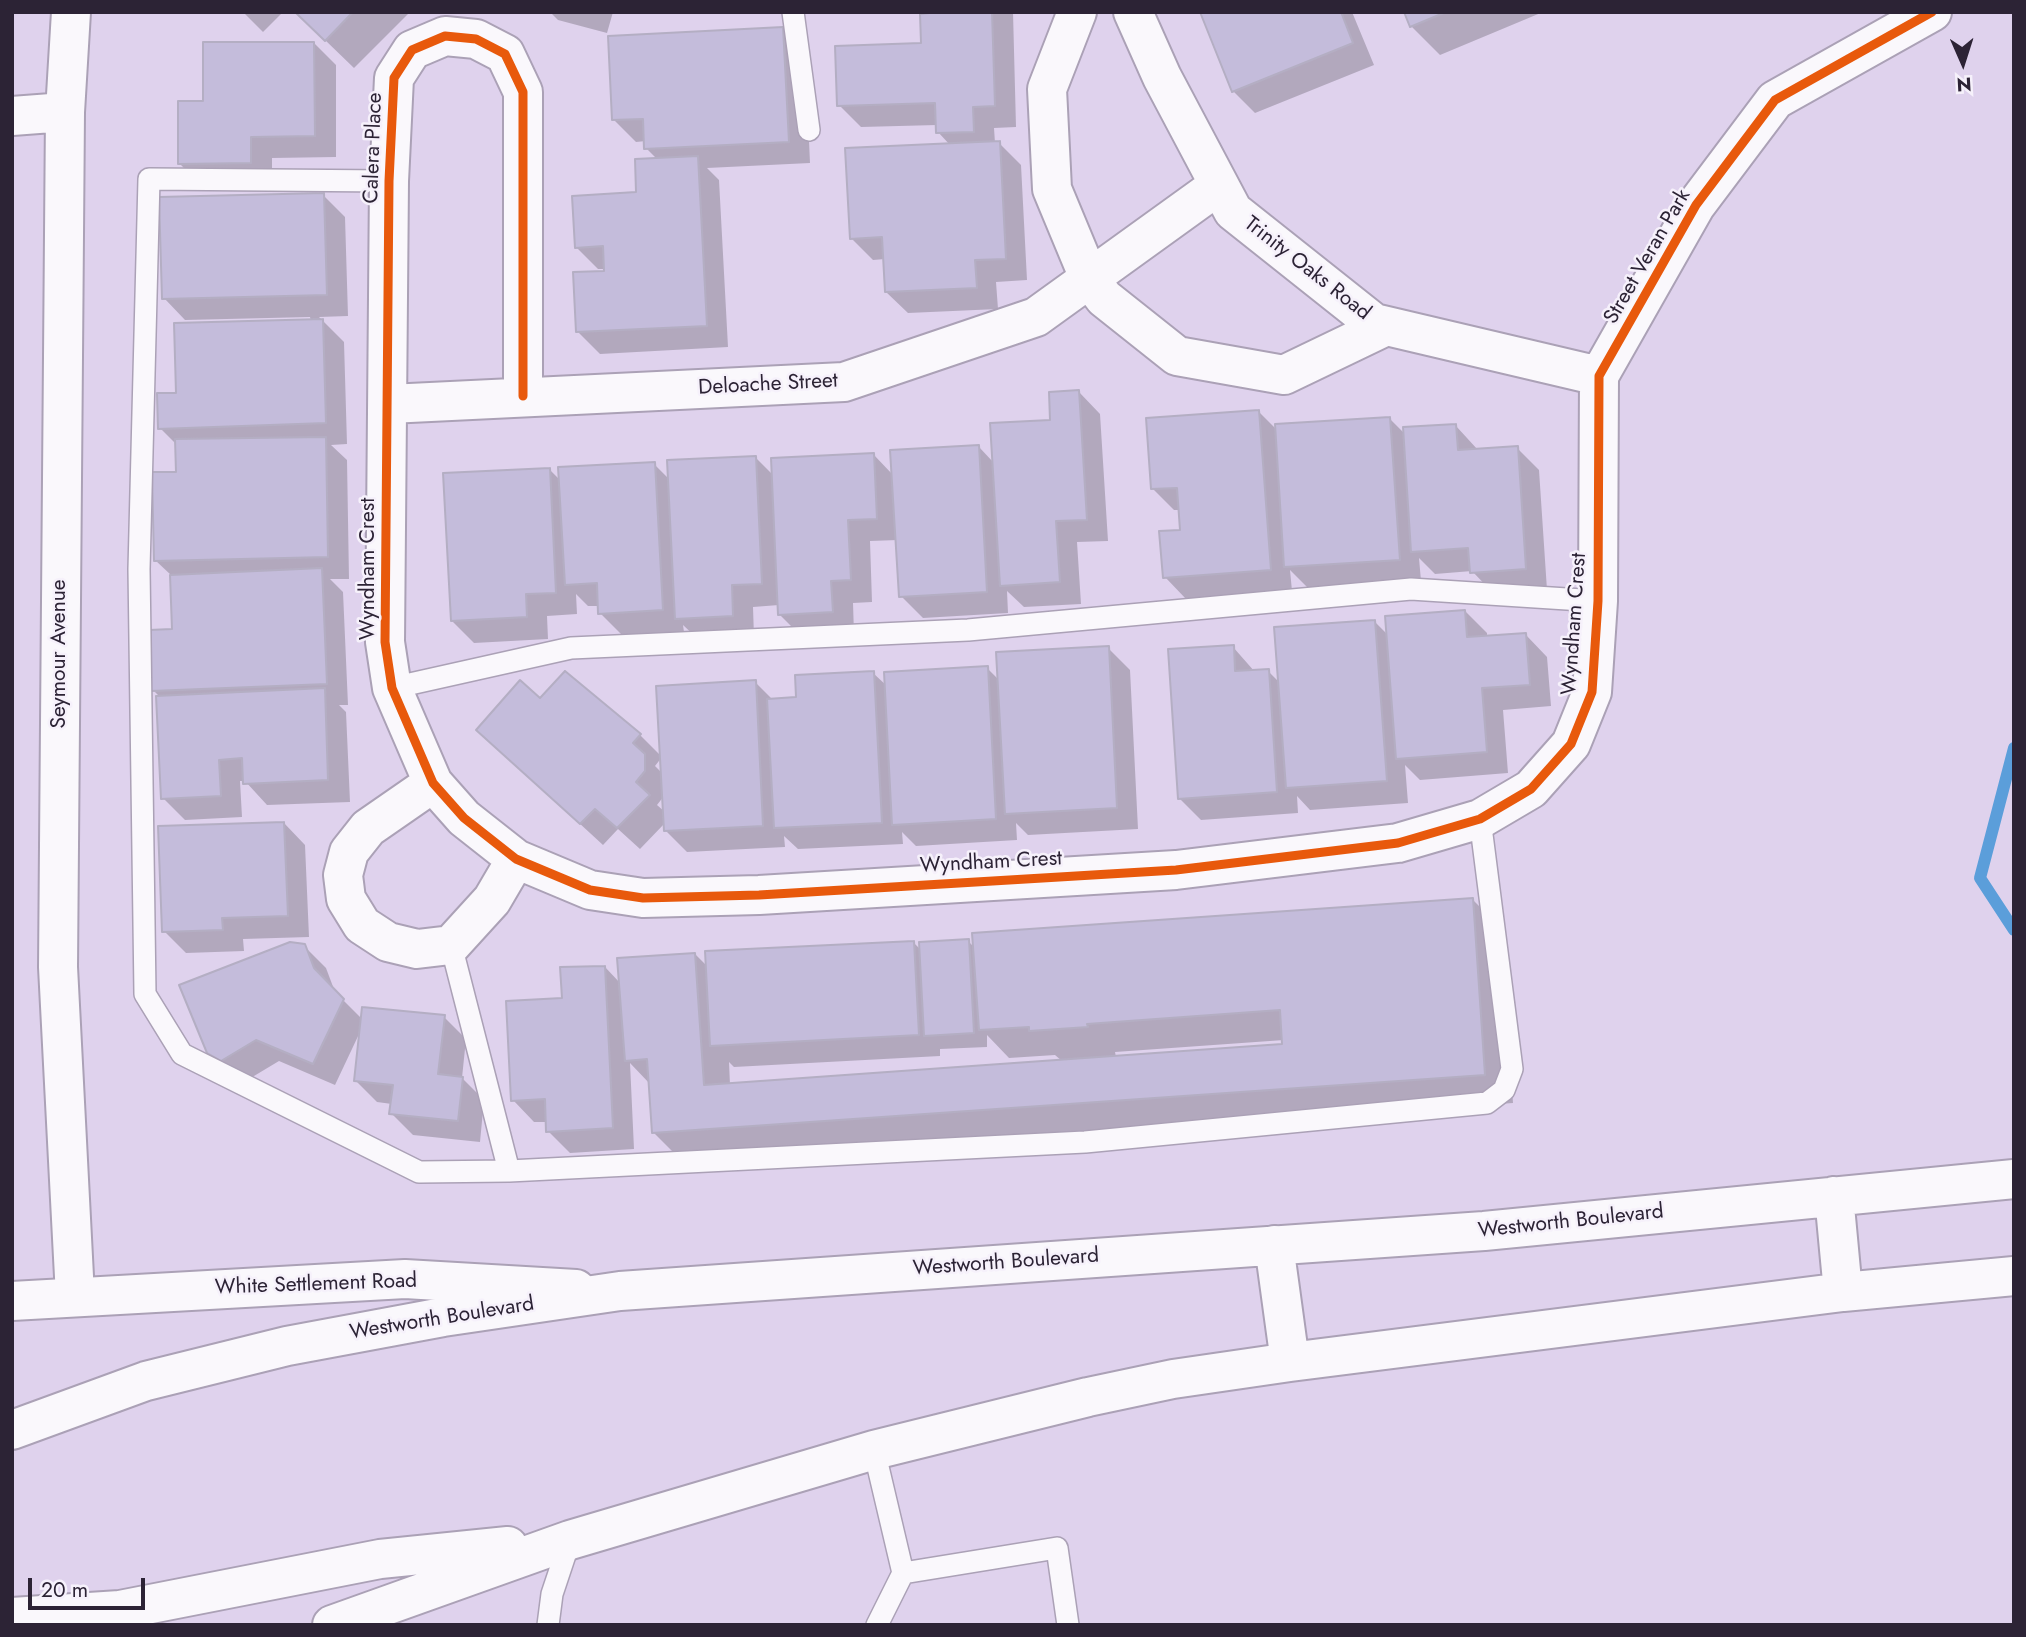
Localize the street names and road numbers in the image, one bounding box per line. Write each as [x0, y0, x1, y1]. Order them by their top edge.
street label: Calera Place [359, 92, 389, 204]
street label: Street Veran Park [1599, 185, 1697, 329]
street label: Trinity Oaks Road [1239, 212, 1375, 326]
street label: Deloache Street [698, 369, 838, 401]
street label: Wyndham Crest [356, 498, 382, 640]
street label: Wyndham Crest [1557, 552, 1593, 696]
street label: Seymour Avenue [47, 579, 73, 729]
street label: Wyndham Crest [919, 847, 1063, 879]
street label: Westworth Boulevard [1477, 1200, 1665, 1244]
street label: Westworth Boulevard [912, 1244, 1100, 1282]
street label: White Settlement Road [214, 1269, 418, 1301]
street label: Westworth Boulevard [348, 1292, 536, 1346]

